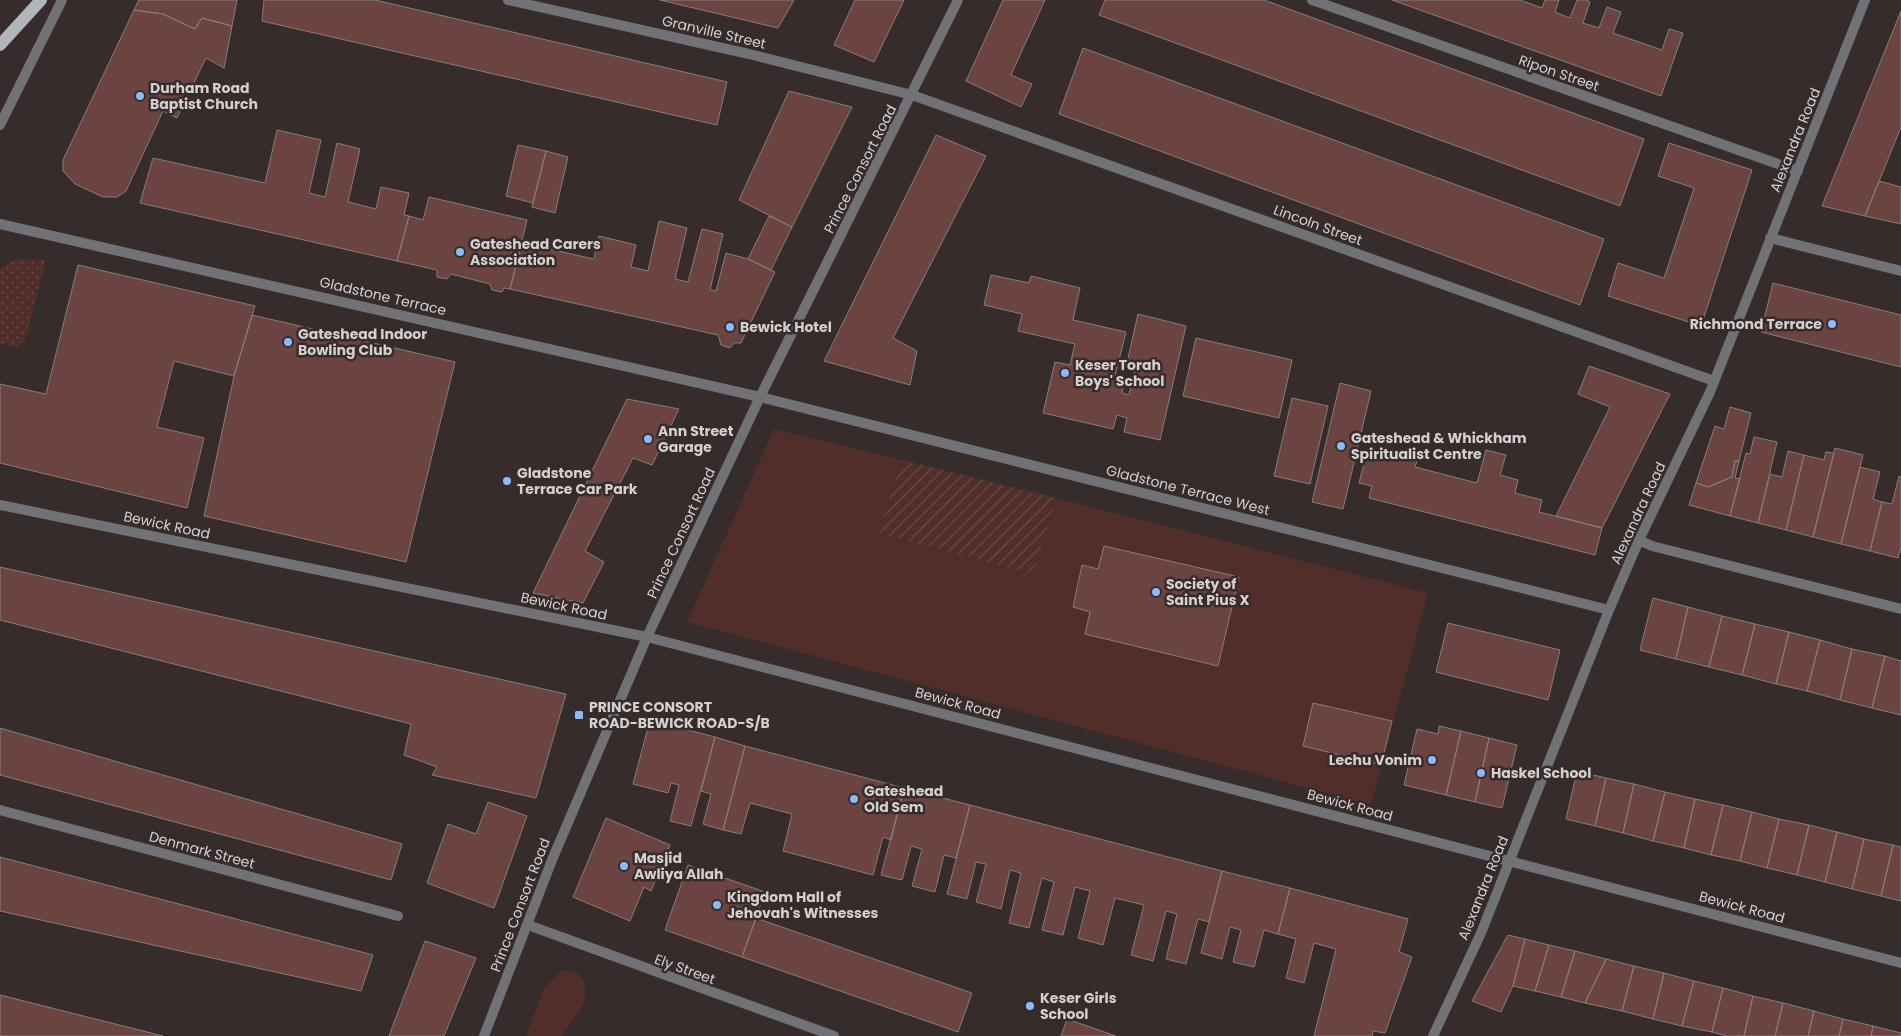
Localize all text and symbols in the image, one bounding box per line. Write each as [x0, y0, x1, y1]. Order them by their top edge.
street label: Granville Street [660, 10, 768, 54]
street label: Ripon Street [1516, 50, 1602, 96]
place label: Durham Road Baptist Church [150, 78, 258, 114]
street label: Alexandra Road [1765, 85, 1825, 195]
marker: Durham Road Baptist Church [134, 90, 146, 102]
street label: Prince Consort Road [819, 101, 901, 237]
street label: Lincoln Street [1271, 200, 1365, 250]
place label: Gateshead Carers Association [470, 234, 601, 270]
marker: Gateshead Carers Association [454, 246, 466, 258]
street label: Gladstone Terrace [318, 272, 449, 320]
place label: Richmond Terrace [1690, 314, 1822, 334]
place label: Bewick Hotel [740, 317, 832, 337]
marker: Richmond Terrace [1826, 318, 1838, 330]
marker: Bewick Hotel [724, 321, 736, 333]
place label: Gateshead Indoor Bowling Club [298, 324, 427, 360]
marker: Gateshead Indoor Bowling Club [282, 336, 294, 348]
place label: Keser Torah Boys' School [1075, 355, 1164, 391]
marker: Keser Torah Boys' School [1059, 367, 1071, 379]
place label: Ann Street Garage [658, 421, 734, 457]
place label: Gateshead & Whickham Spiritualist Centre [1351, 428, 1527, 464]
marker: Ann Street Garage [642, 433, 654, 445]
marker: Gateshead & Whickham Spiritualist Centre [1335, 440, 1347, 452]
street label: Alexandra Road [1605, 458, 1671, 568]
street label: Gladstone Terrace West [1104, 460, 1272, 520]
place label: Gladstone Terrace Car Park [517, 463, 638, 499]
street label: Prince Consort Road [642, 464, 720, 602]
marker: Gladstone Terrace Car Park [501, 475, 513, 487]
street label: Bewick Road [122, 506, 212, 544]
place label: Society of Saint Pius X [1166, 574, 1249, 610]
marker: Society of Saint Pius X [1150, 586, 1162, 598]
street label: Bewick Road [519, 587, 609, 625]
street label: Bewick Road [913, 682, 1003, 724]
place label: PRINCE CONSORT ROAD-BEWICK ROAD-S/B [589, 697, 770, 733]
marker: PRINCE CONSORT ROAD-BEWICK ROAD-S/B [573, 709, 585, 721]
place label: Lechu Vonim [1329, 750, 1422, 770]
marker: Lechu Vonim [1426, 754, 1438, 766]
place label: Haskel School [1491, 763, 1591, 783]
marker: Haskel School [1475, 767, 1487, 779]
place label: Gateshead Old Sem [864, 781, 943, 817]
street label: Bewick Road [1305, 784, 1395, 826]
marker: Gateshead Old Sem [848, 793, 860, 805]
street label: Denmark Street [147, 826, 257, 874]
street label: Alexandra Road [1453, 833, 1513, 943]
street label: Prince Consort Road [485, 835, 555, 975]
place label: Masjid Awliya Allah [634, 848, 724, 884]
marker: Masjid Awliya Allah [618, 860, 630, 872]
street label: Bewick Road [1697, 886, 1787, 928]
place label: Kingdom Hall of Jehovah's Witnesses [727, 887, 878, 923]
marker: Kingdom Hall of Jehovah's Witnesses [711, 899, 723, 911]
street label: Ely Street [652, 949, 718, 989]
place label: Keser Girls School [1040, 988, 1117, 1024]
marker: Keser Girls School [1024, 1000, 1036, 1012]

